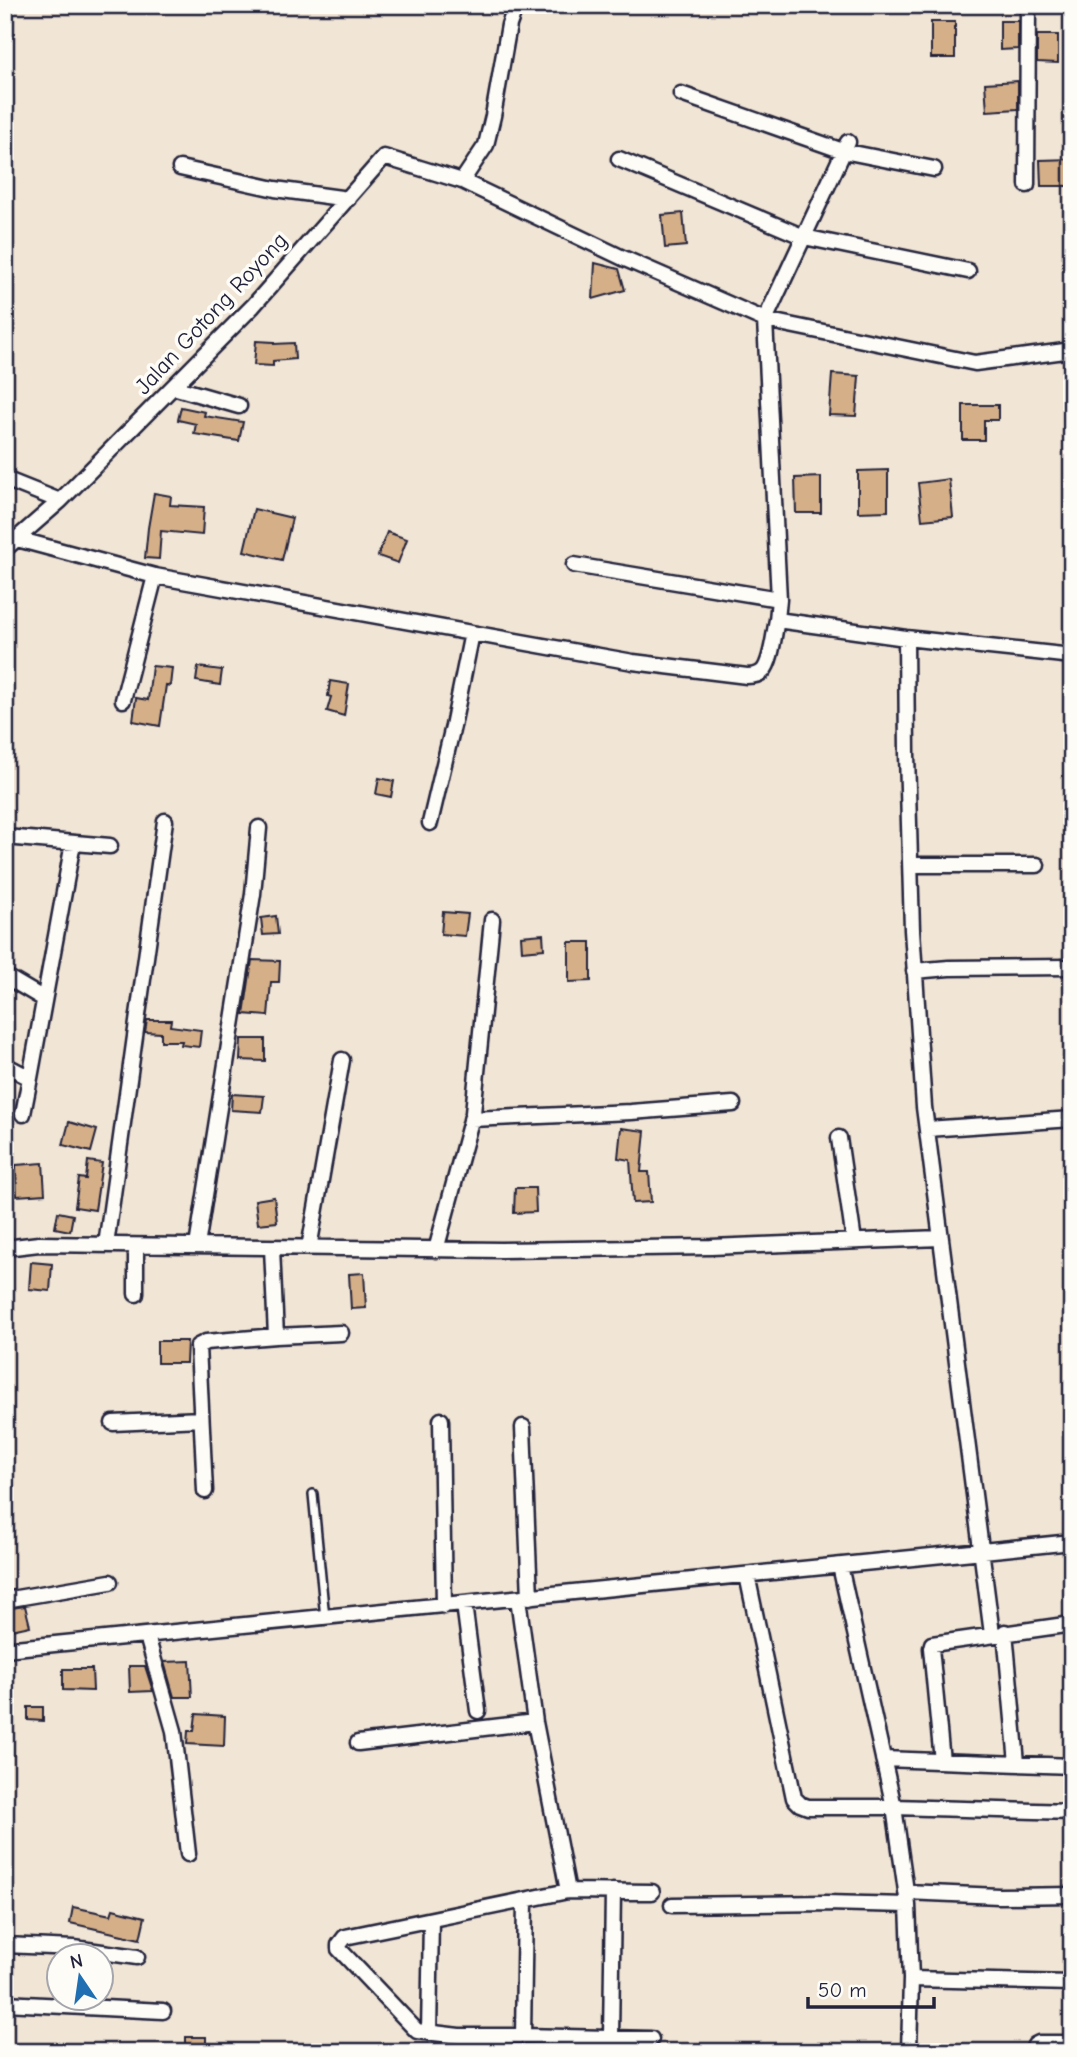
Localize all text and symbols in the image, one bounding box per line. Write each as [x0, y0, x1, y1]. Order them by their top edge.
street label: Jalan Gotong Royong [129, 227, 293, 400]
north arrow [46, 1941, 116, 2011]
text: N [68, 1949, 85, 1974]
scale bar [808, 1966, 934, 2010]
text: 50 m [818, 1978, 867, 2002]

